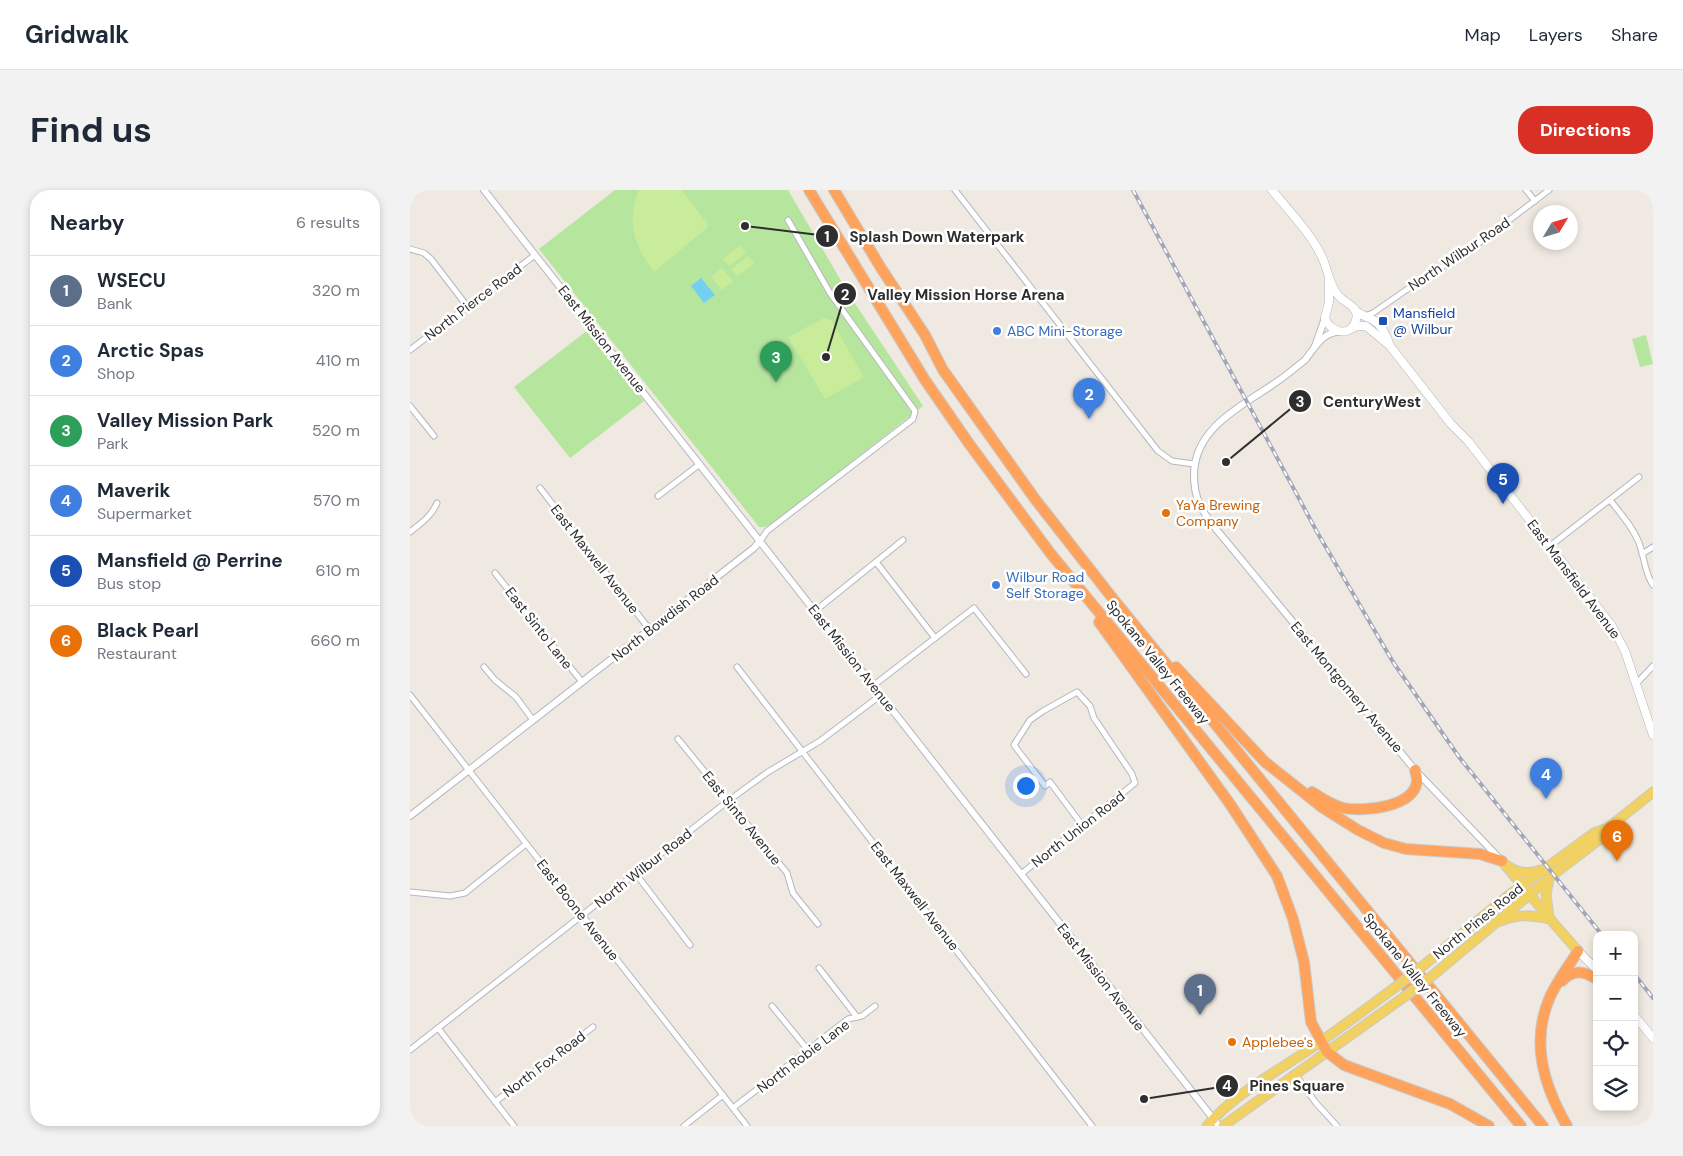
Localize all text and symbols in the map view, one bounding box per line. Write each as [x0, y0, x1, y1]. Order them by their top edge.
text: Gridwalk [25, 19, 129, 50]
text: Map [1465, 23, 1501, 47]
text: Layers [1529, 23, 1583, 47]
text: Share [1611, 23, 1658, 47]
button: Directions [1518, 106, 1653, 154]
text: Find us [30, 107, 152, 153]
north arrow [1533, 205, 1578, 250]
text: Nearby [50, 209, 124, 237]
text: 6 results [296, 212, 360, 233]
street label: North Wilbur Road [1405, 213, 1513, 295]
callout: Splash Down Waterpark [815, 221, 1035, 251]
text: 1 [824, 227, 830, 247]
text: Splash Down Waterpark [849, 227, 1025, 247]
street label: North Pierce Road [421, 260, 525, 344]
text: WSECU [97, 268, 166, 293]
callout: Valley Mission Horse Arena [833, 279, 1075, 309]
text: 1 [63, 280, 69, 301]
text: 320 m [312, 280, 360, 301]
street label: East Mission Avenue [554, 282, 650, 396]
text: 2 [841, 285, 850, 305]
text: Valley Mission Horse Arena [867, 285, 1065, 305]
text: Bank [97, 293, 133, 314]
place label: Mansfield @ Wilbur [1393, 304, 1455, 338]
marker: Mansfield @ Wilbur [1377, 315, 1389, 327]
place label: ABC Mini-Storage [1007, 322, 1123, 340]
marker: ABC Mini-Storage [991, 325, 1003, 337]
text: Arctic Spas [97, 338, 204, 363]
pin: 3 [760, 341, 792, 382]
text: 2 [61, 350, 71, 371]
text: 410 m [316, 350, 360, 371]
text: Shop [97, 363, 135, 384]
pin: 2 [1073, 378, 1105, 419]
callout: CenturyWest [1288, 386, 1431, 416]
text: 3 [1295, 392, 1305, 412]
text: CenturyWest [1323, 392, 1421, 412]
text: Valley Mission Park [97, 408, 274, 433]
text: 3 [61, 420, 71, 441]
text: 520 m [312, 420, 360, 441]
text: Park [97, 433, 129, 454]
pin: 5 [1487, 463, 1519, 504]
text: Maverik [97, 478, 170, 503]
text: 4 [61, 490, 71, 511]
text: 570 m [313, 490, 360, 511]
place label: YaYa Brewing Company [1176, 496, 1260, 530]
street label: East Maxwell Avenue [547, 501, 643, 617]
text: Supermarket [97, 503, 192, 524]
marker: YaYa Brewing Company [1160, 507, 1172, 519]
street label: East Mansfield Avenue [1523, 516, 1625, 642]
text: Mansfield @ Perrine [97, 548, 283, 573]
text: 5 [61, 560, 71, 581]
text: 610 m [316, 560, 360, 581]
place label: Wilbur Road Self Storage [1006, 568, 1084, 602]
street label: North Bowdish Road [608, 571, 722, 665]
text: Bus stop [97, 573, 161, 594]
marker: Wilbur Road Self Storage [990, 579, 1002, 591]
street label: East Sinto Lane [501, 583, 577, 673]
street label: Spokane Valley Freeway [1102, 596, 1214, 728]
street label: East Mission Avenue [804, 601, 900, 715]
text: Black Pearl [97, 618, 199, 643]
street label: East Montgomery Avenue [1287, 618, 1407, 756]
text: 6 [61, 630, 71, 651]
text: 660 m [310, 630, 360, 651]
text: Restaurant [97, 643, 177, 664]
pin: 4 [1530, 758, 1562, 799]
street label: East Sinto Avenue [699, 767, 785, 869]
your location [1013, 773, 1039, 799]
street label: North Union Road [1028, 787, 1128, 871]
pin: 6 [1601, 820, 1633, 861]
street label: North Wilbur Road [591, 824, 695, 912]
street label: East Maxwell Avenue [867, 838, 963, 954]
street label: East Boone Avenue [533, 856, 623, 964]
street label: North Pines Road [1429, 879, 1527, 963]
street label: Spokane Valley Freeway [1359, 909, 1471, 1041]
street label: East Mission Avenue [1053, 920, 1149, 1034]
map controls [1593, 931, 1638, 1111]
button: + [1593, 931, 1638, 976]
pin: 1 [1184, 974, 1216, 1015]
button: − [1593, 976, 1638, 1021]
street label: North Robie Lane [753, 1015, 853, 1097]
button: locate [1593, 1021, 1638, 1066]
street label: North Fox Road [499, 1027, 589, 1101]
place label: Applebee's [1242, 1033, 1313, 1051]
marker: Applebee's [1226, 1036, 1238, 1048]
button: layers [1593, 1066, 1638, 1111]
callout: Pines Square [1215, 1071, 1355, 1101]
text: 4 [1222, 1076, 1232, 1096]
text: Pines Square [1249, 1076, 1345, 1096]

